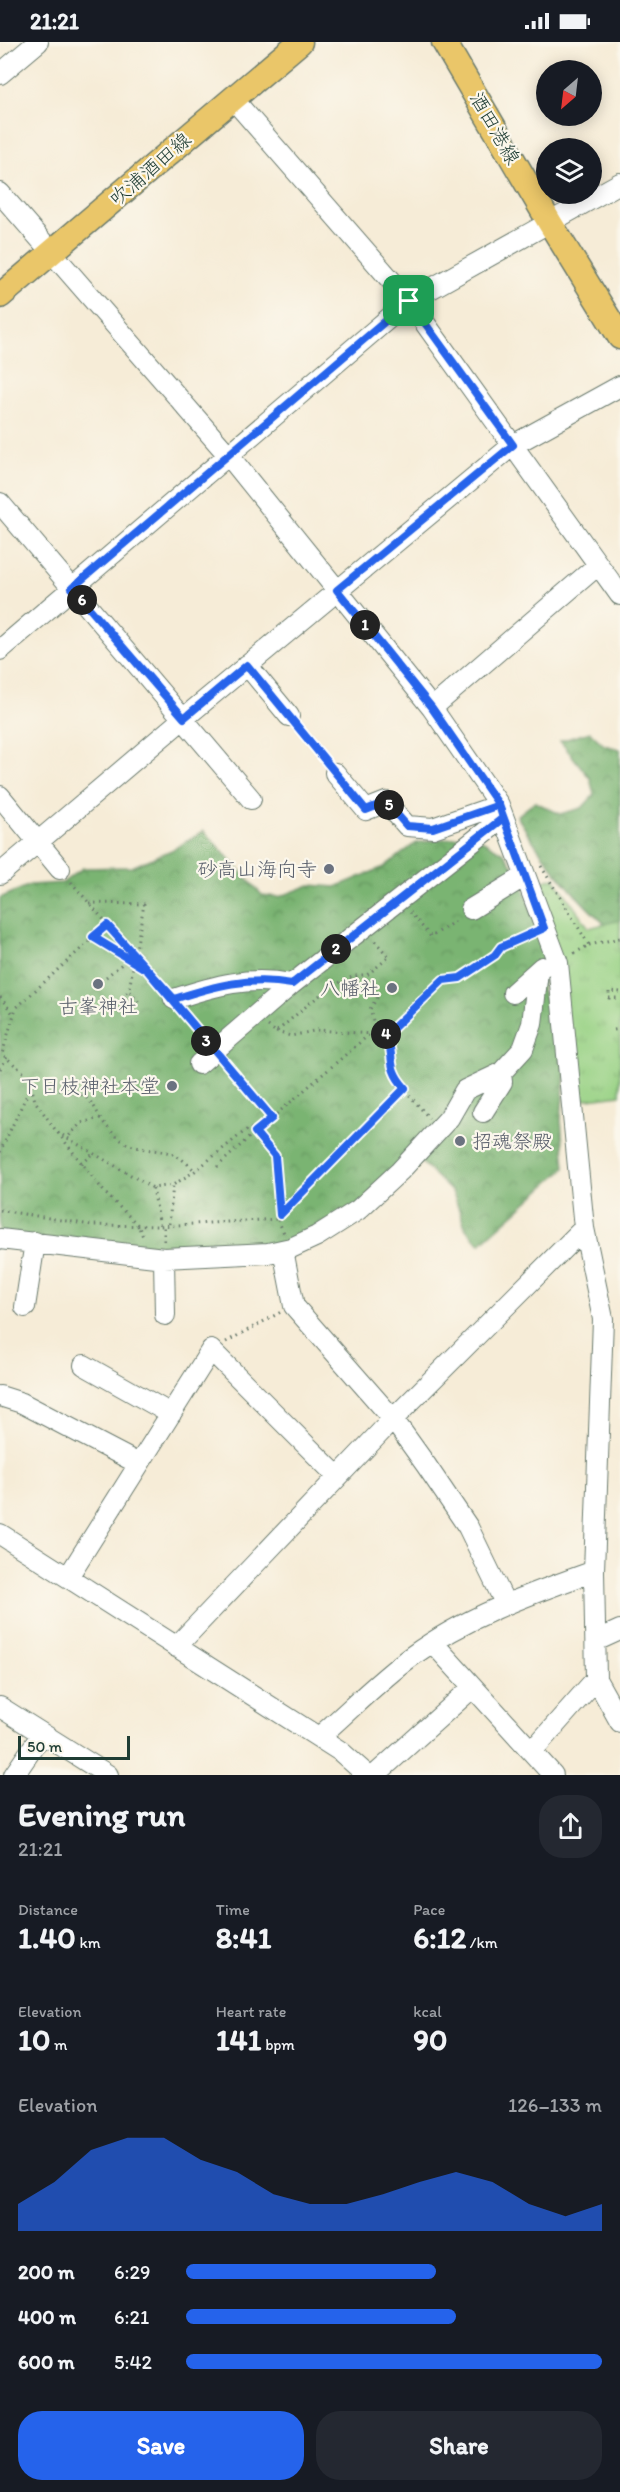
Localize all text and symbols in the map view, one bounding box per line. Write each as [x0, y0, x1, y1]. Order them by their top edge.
text: 21:21 [30, 8, 79, 35]
north arrow [536, 60, 602, 126]
map controls [536, 60, 602, 204]
street label: 酒田港線 [465, 87, 525, 169]
street label: 吹浦酒田線 [104, 127, 196, 211]
button: layers [536, 138, 602, 204]
pin [383, 275, 434, 326]
icon: arrive [392, 284, 425, 317]
pin: 6 [67, 585, 97, 615]
text: 6 [78, 590, 86, 609]
pin: 1 [350, 610, 380, 640]
text: 1 [361, 615, 369, 634]
pin: 5 [374, 790, 404, 820]
text: 5 [385, 795, 393, 814]
place label: 砂高山海向寺 [197, 857, 317, 881]
marker: 砂高山海向寺 [322, 862, 336, 876]
pin: 2 [321, 934, 351, 964]
text: 2 [332, 939, 340, 958]
place label: 八幡社 [320, 976, 380, 1000]
marker: 古峯神社 [91, 977, 105, 991]
marker: 八幡社 [385, 981, 399, 995]
place label: 古峯神社 [58, 994, 138, 1018]
pin: 4 [371, 1019, 401, 1049]
text: 4 [381, 1024, 391, 1043]
pin: 3 [191, 1026, 221, 1056]
text: 3 [202, 1031, 210, 1050]
place label: 下日枝神社本堂 [20, 1074, 160, 1098]
marker: 下日枝神社本堂 [165, 1079, 179, 1093]
place label: 招魂祭殿 [472, 1129, 552, 1153]
marker: 招魂祭殿 [453, 1134, 467, 1148]
scale bar [18, 1733, 130, 1760]
text: 50 m [27, 1737, 62, 1756]
text: Evening run [18, 1795, 185, 1834]
button: share [539, 1795, 602, 1858]
text: 21:21 [18, 1837, 63, 1861]
text: Distance [18, 1900, 78, 1919]
text: Time [216, 1900, 250, 1919]
text: Pace [413, 1900, 445, 1919]
text: 1.40 [18, 1919, 76, 1956]
text: 8:41 [216, 1919, 271, 1956]
text: 6:12 [413, 1919, 466, 1956]
text: km [76, 1933, 101, 1952]
text: /km [466, 1933, 498, 1952]
text: Elevation [18, 2002, 82, 2021]
text: Heart rate [216, 2002, 286, 2021]
text: kcal [413, 2002, 442, 2021]
text: 10 [18, 2021, 50, 2058]
text: 141 [216, 2021, 262, 2058]
text: 90 [413, 2021, 448, 2058]
text: m [50, 2035, 67, 2054]
text: bpm [262, 2035, 295, 2054]
text: Elevation [18, 2093, 97, 2117]
text: 126–133 m [508, 2093, 602, 2117]
text: 200 m [18, 2260, 74, 2284]
text: 6:29 [114, 2260, 150, 2284]
text: 400 m [18, 2305, 76, 2329]
text: 6:21 [114, 2305, 149, 2329]
text: 600 m [18, 2350, 75, 2374]
text: 5:42 [114, 2350, 152, 2374]
button: Save [18, 2411, 304, 2480]
button: Share [316, 2411, 602, 2480]

